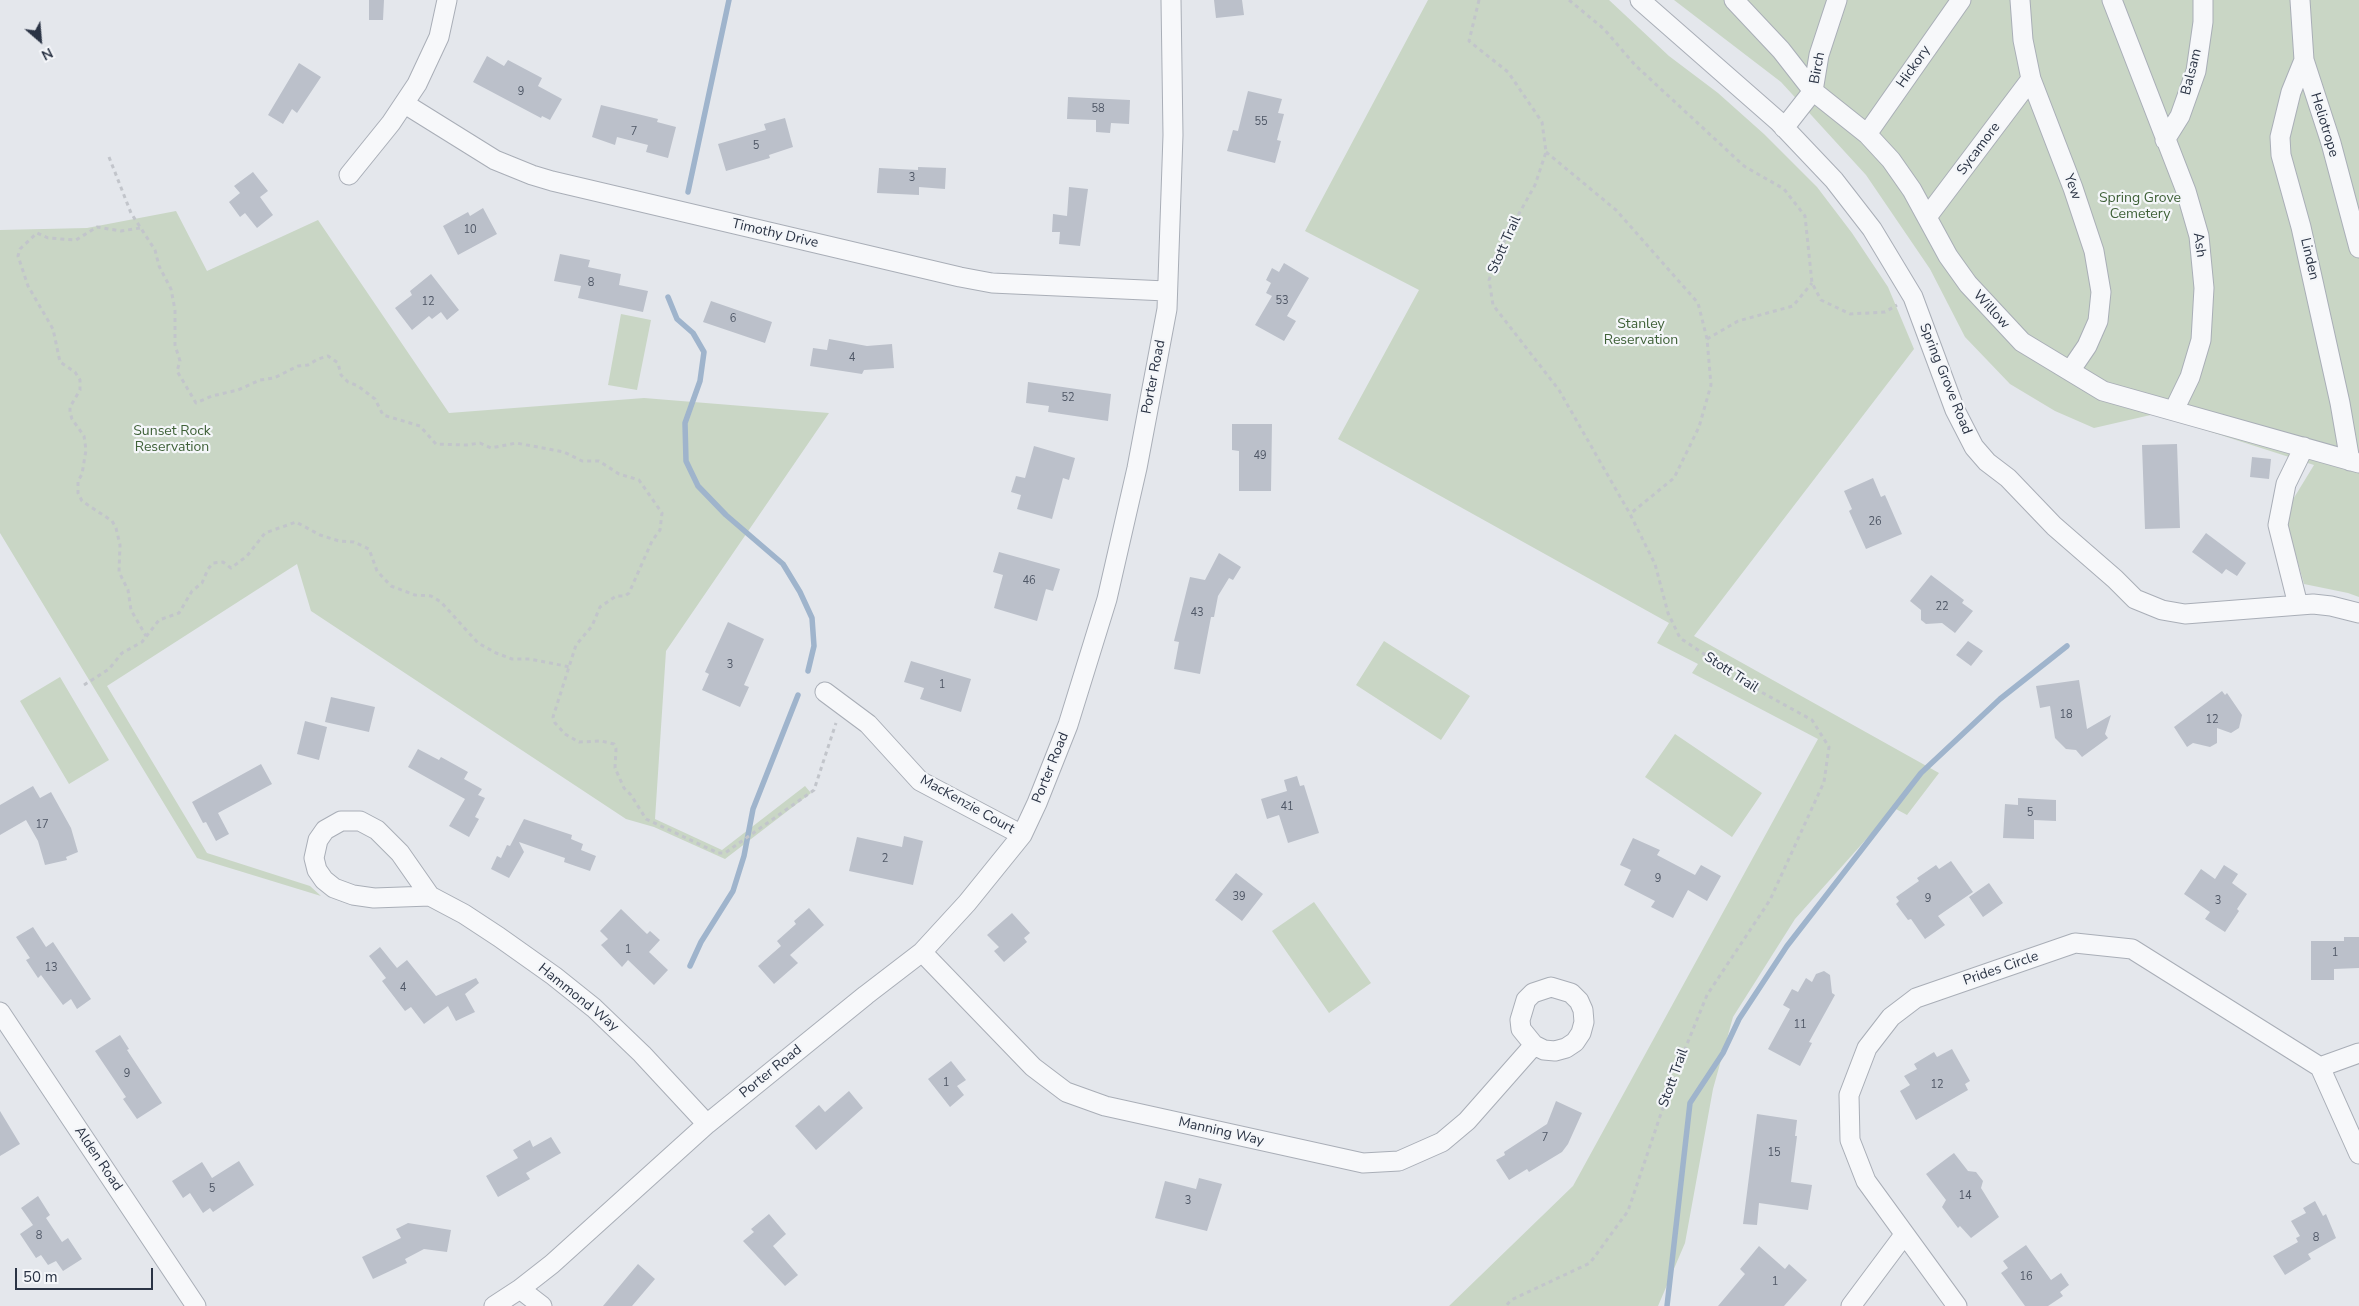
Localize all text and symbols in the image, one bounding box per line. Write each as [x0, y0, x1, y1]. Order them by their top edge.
north arrow [15, 15, 65, 65]
text: N [38, 43, 56, 65]
street label: Hickory [1893, 43, 1935, 91]
street label: Balsam [2178, 47, 2206, 97]
street label: Birch [1807, 51, 1829, 85]
house number: 9 [518, 85, 524, 99]
street label: Heliotrope [2306, 91, 2342, 159]
house number: 58 [1091, 102, 1105, 116]
house number: 55 [1254, 115, 1268, 129]
street label: Sycamore [1954, 119, 2004, 179]
house number: 7 [631, 125, 637, 139]
house number: 5 [753, 139, 759, 153]
house number: 3 [909, 171, 915, 185]
street label: Yew [2060, 172, 2084, 202]
park label: Spring Grove Cemetery [2099, 191, 2181, 223]
street label: Stott Trail [1485, 214, 1525, 276]
street label: Timothy Drive [730, 216, 820, 252]
house number: 10 [463, 223, 477, 237]
street label: Ash [2189, 231, 2209, 259]
street label: Linden [2296, 236, 2322, 282]
house number: 8 [588, 276, 594, 290]
street label: Willow [1969, 287, 2013, 333]
house number: 53 [1275, 294, 1289, 308]
house number: 12 [421, 295, 435, 309]
house number: 6 [730, 312, 736, 326]
park label: Stanley Reservation [1604, 317, 1678, 350]
street label: Spring Grove Road [1915, 321, 1975, 437]
street label: Porter Road [1139, 339, 1169, 415]
house number: 4 [849, 351, 855, 365]
house number: 52 [1061, 391, 1075, 405]
park label: Sunset Rock Reservation [133, 424, 211, 457]
house number: 49 [1253, 449, 1267, 463]
house number: 26 [1868, 515, 1882, 529]
house number: 46 [1022, 574, 1036, 588]
house number: 22 [1935, 600, 1949, 614]
house number: 43 [1190, 606, 1204, 620]
street label: Stott Trail [1701, 649, 1761, 697]
house number: 3 [727, 658, 733, 672]
house number: 1 [939, 678, 945, 692]
house number: 18 [2059, 708, 2073, 722]
house number: 12 [2205, 713, 2219, 727]
street label: Porter Road [1029, 730, 1073, 806]
street label: MacKenzie Court [917, 772, 1017, 838]
house number: 41 [1280, 800, 1294, 814]
house number: 5 [2027, 806, 2033, 820]
house number: 17 [35, 818, 49, 832]
house number: 2 [882, 852, 888, 866]
house number: 9 [1655, 872, 1661, 886]
house number: 39 [1232, 890, 1246, 904]
house number: 9 [1925, 892, 1931, 906]
house number: 3 [2215, 894, 2221, 908]
house number: 1 [625, 943, 631, 957]
house number: 1 [2332, 946, 2338, 960]
street label: Prides Circle [1961, 948, 2041, 990]
street label: Hammond Way [534, 960, 622, 1036]
house number: 13 [44, 961, 58, 975]
house number: 4 [400, 981, 406, 995]
house number: 11 [1793, 1018, 1807, 1032]
street label: Porter Road [737, 1042, 805, 1102]
street label: Stott Trail [1656, 1046, 1692, 1110]
house number: 9 [124, 1067, 130, 1081]
house number: 1 [943, 1076, 949, 1090]
house number: 12 [1930, 1078, 1944, 1092]
street label: Manning Way [1177, 1114, 1265, 1150]
street label: Alden Road [70, 1124, 126, 1194]
house number: 7 [1542, 1131, 1548, 1145]
house number: 15 [1767, 1146, 1781, 1160]
house number: 5 [209, 1182, 215, 1196]
house number: 14 [1958, 1189, 1972, 1203]
house number: 3 [1185, 1194, 1191, 1208]
house number: 8 [36, 1229, 42, 1243]
house number: 8 [2313, 1231, 2319, 1245]
scale bar [18, 1258, 155, 1290]
text: 50 m [23, 1267, 58, 1287]
house number: 16 [2019, 1270, 2033, 1284]
house number: 1 [1772, 1275, 1778, 1289]

